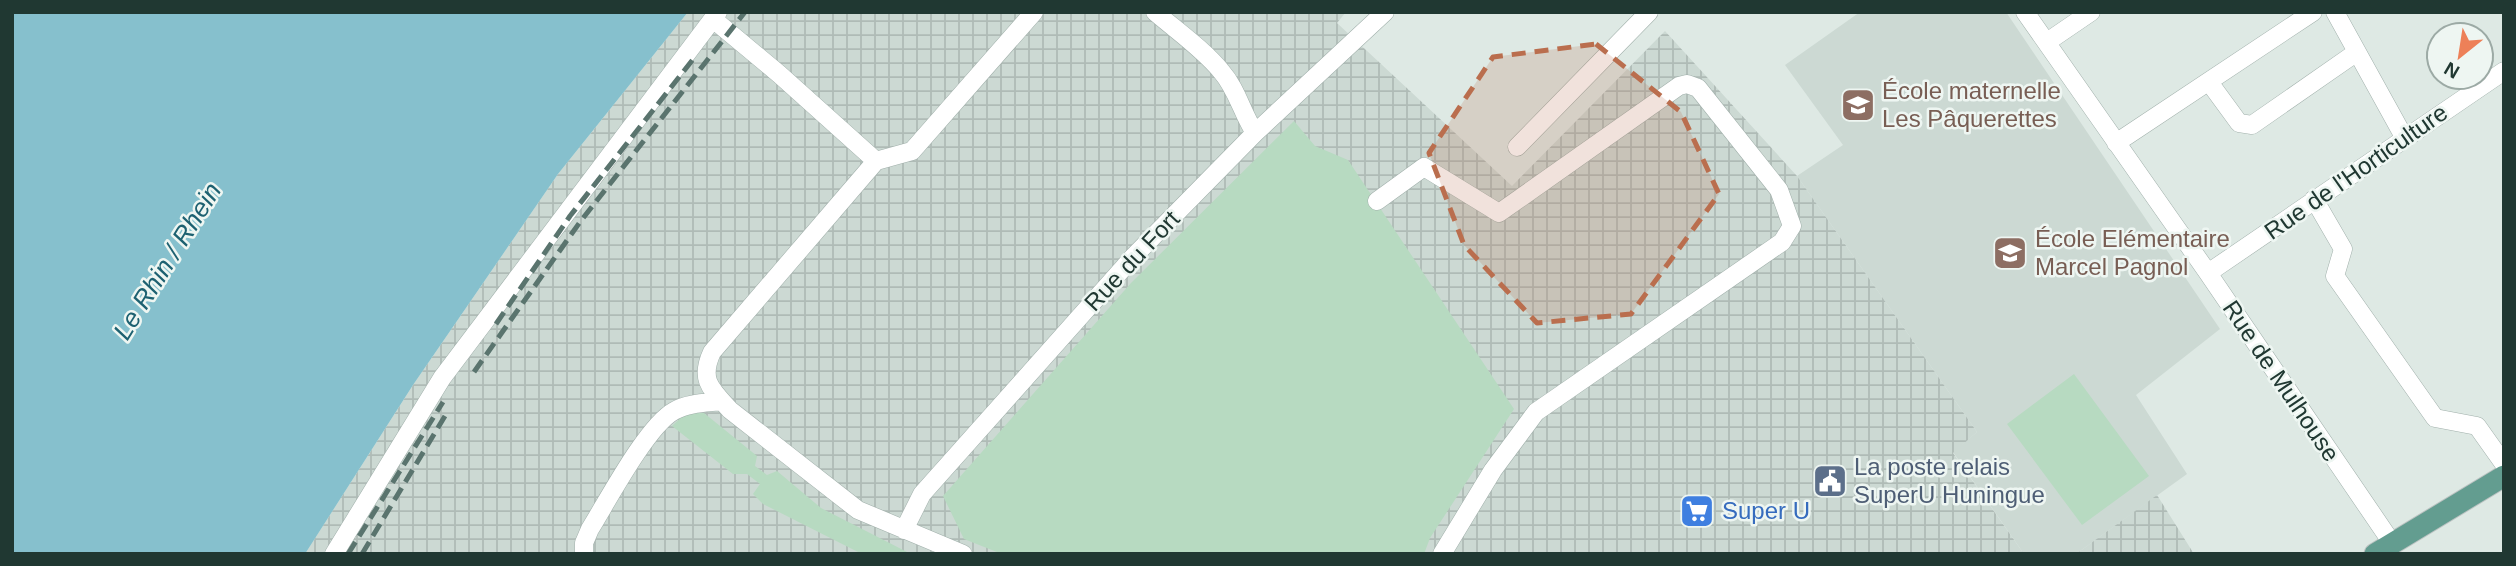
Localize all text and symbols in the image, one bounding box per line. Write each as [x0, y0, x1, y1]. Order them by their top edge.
north arrow [2425, 21, 2495, 91]
text: N [2441, 58, 2463, 83]
place label: École maternelle Les Pâquerettes [1882, 77, 2061, 132]
school or university icon: École maternelle Les Pâquerettes [1839, 86, 1877, 124]
street label: Rue de l'Horticulture [2259, 98, 2452, 245]
water label: Le Rhin / Rhein [107, 177, 227, 345]
street label: Rue du Fort [1079, 205, 1185, 316]
place label: École Elémentaire Marcel Pagnol [2035, 225, 2230, 280]
school or university icon: École Elémentaire Marcel Pagnol [1991, 234, 2029, 272]
street label: Rue de Mulhouse [2218, 295, 2345, 466]
place label: La poste relais SuperU Huningue [1854, 453, 2045, 508]
public building icon: La poste relais SuperU Huningue [1811, 462, 1849, 500]
supermarket icon: Super U [1678, 492, 1716, 530]
place label: Super U [1722, 497, 1810, 524]

